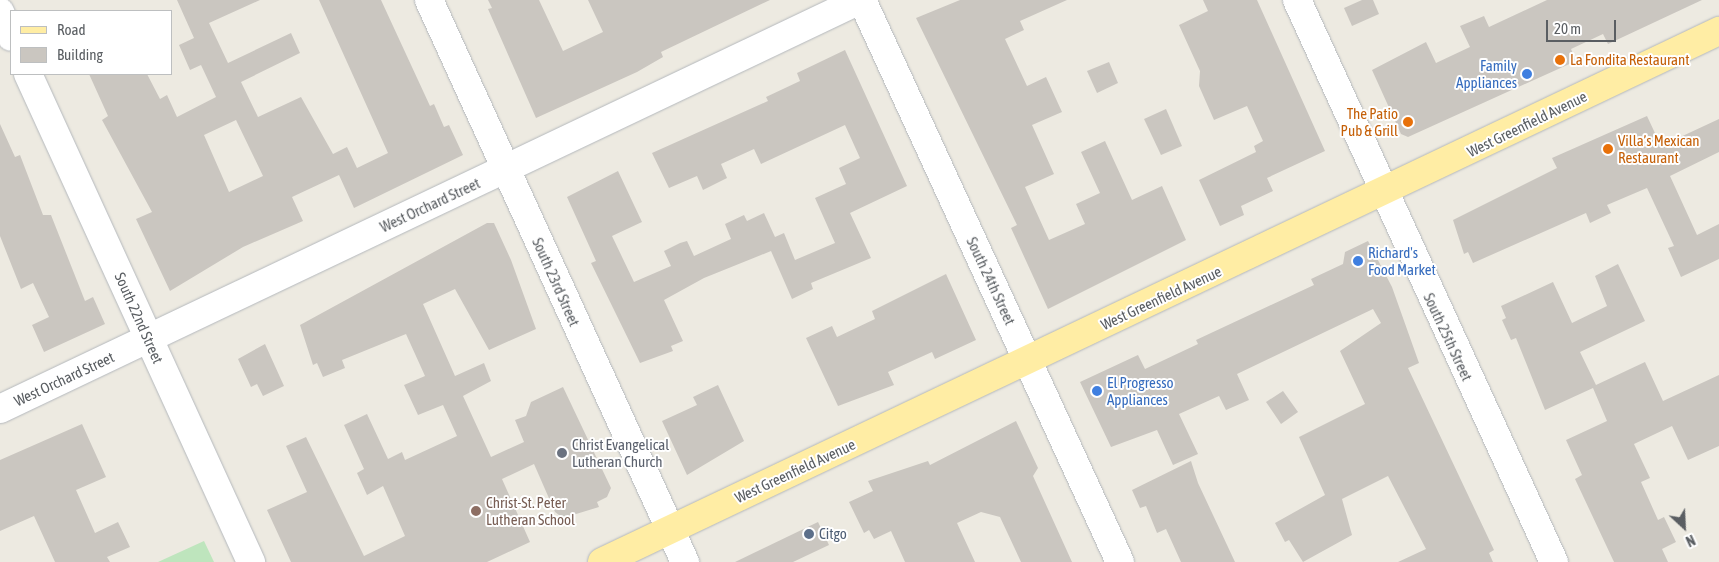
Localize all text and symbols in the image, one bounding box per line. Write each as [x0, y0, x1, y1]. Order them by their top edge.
legend [10, 10, 172, 75]
scale bar [1549, 10, 1619, 42]
text: 20 m [1554, 20, 1581, 37]
text: Road [57, 21, 86, 38]
text: Building [57, 46, 103, 63]
place label: La Fondita Restaurant [1570, 51, 1690, 69]
marker: La Fondita Restaurant [1554, 54, 1566, 66]
place label: Family Appliances [1456, 56, 1517, 91]
marker: Family Appliances [1521, 68, 1533, 80]
street label: West Greenfield Avenue [1464, 87, 1590, 161]
place label: The Patio Pub & Grill [1341, 104, 1398, 139]
marker: The Patio Pub & Grill [1402, 116, 1414, 128]
place label: Villa’s Mexican Restaurant [1618, 131, 1700, 166]
marker: Villa’s Mexican Restaurant [1602, 143, 1614, 155]
street label: West Orchard Street [377, 174, 483, 236]
street label: South 24th Street [963, 234, 1019, 328]
street label: South 23rd Street [528, 235, 584, 329]
place label: Richard's Food Market [1368, 243, 1436, 278]
marker: Richard's Food Market [1352, 255, 1364, 267]
street label: West Greenfield Avenue [1098, 262, 1224, 334]
street label: South 22nd Street [111, 270, 167, 366]
street label: South 25th Street [1420, 290, 1476, 384]
street label: West Orchard Street [11, 348, 117, 410]
place label: El Progresso Appliances [1107, 373, 1174, 408]
marker: El Progresso Appliances [1091, 385, 1103, 397]
place label: Christ Evangelical Lutheran Church [572, 435, 669, 470]
street label: West Greenfield Avenue [732, 435, 858, 507]
marker: Christ Evangelical Lutheran Church [556, 447, 568, 459]
place label: Christ-St. Peter Lutheran School [486, 493, 575, 528]
north arrow [1659, 502, 1709, 552]
marker: Christ-St. Peter Lutheran School [470, 505, 482, 517]
place label: Citgo [819, 525, 847, 543]
marker: Citgo [803, 528, 815, 540]
text: N [1683, 532, 1697, 550]

